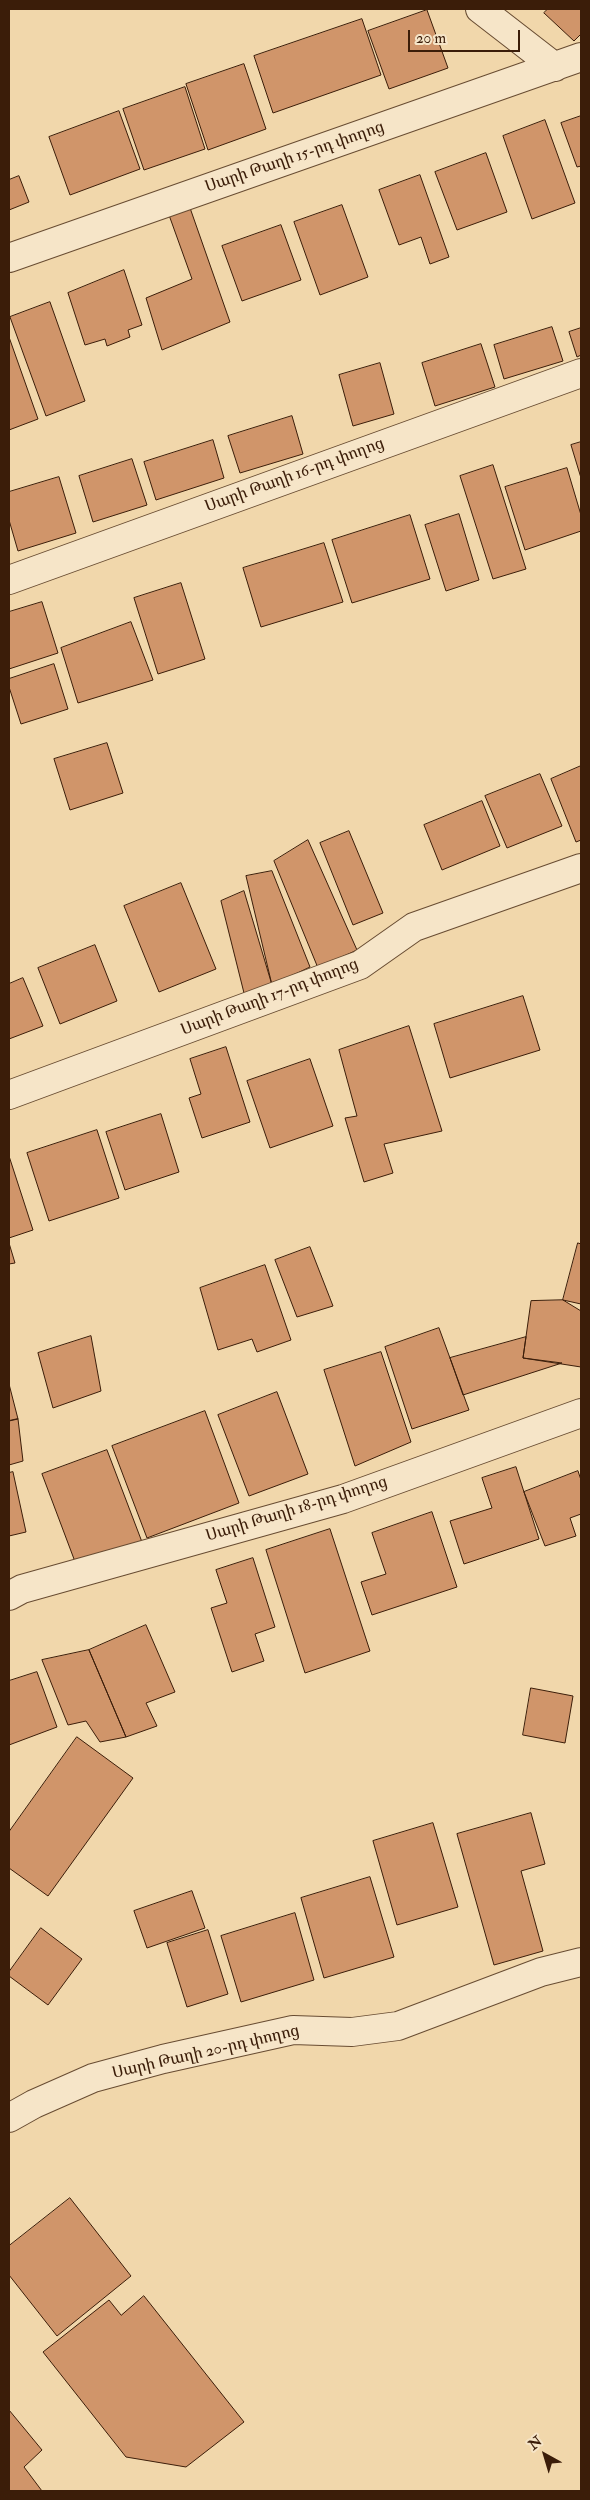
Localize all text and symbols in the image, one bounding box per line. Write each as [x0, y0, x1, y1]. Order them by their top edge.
scale bar [410, 20, 522, 52]
text: 20 m [416, 29, 446, 48]
street label: Սարի Թաղի 15-րդ փողոց [203, 118, 387, 198]
street label: Սարի Թաղի 16-րդ փողոց [203, 435, 387, 517]
street label: Սարի Թաղի 17-րդ փողոց [179, 955, 361, 1041]
street label: Սարի Թաղի 18-րդ փողոց [204, 1473, 390, 1547]
street label: Սարի Թաղի 20-րդ փողոց [110, 2022, 302, 2084]
north arrow [520, 2430, 570, 2480]
text: N [525, 2432, 545, 2454]

